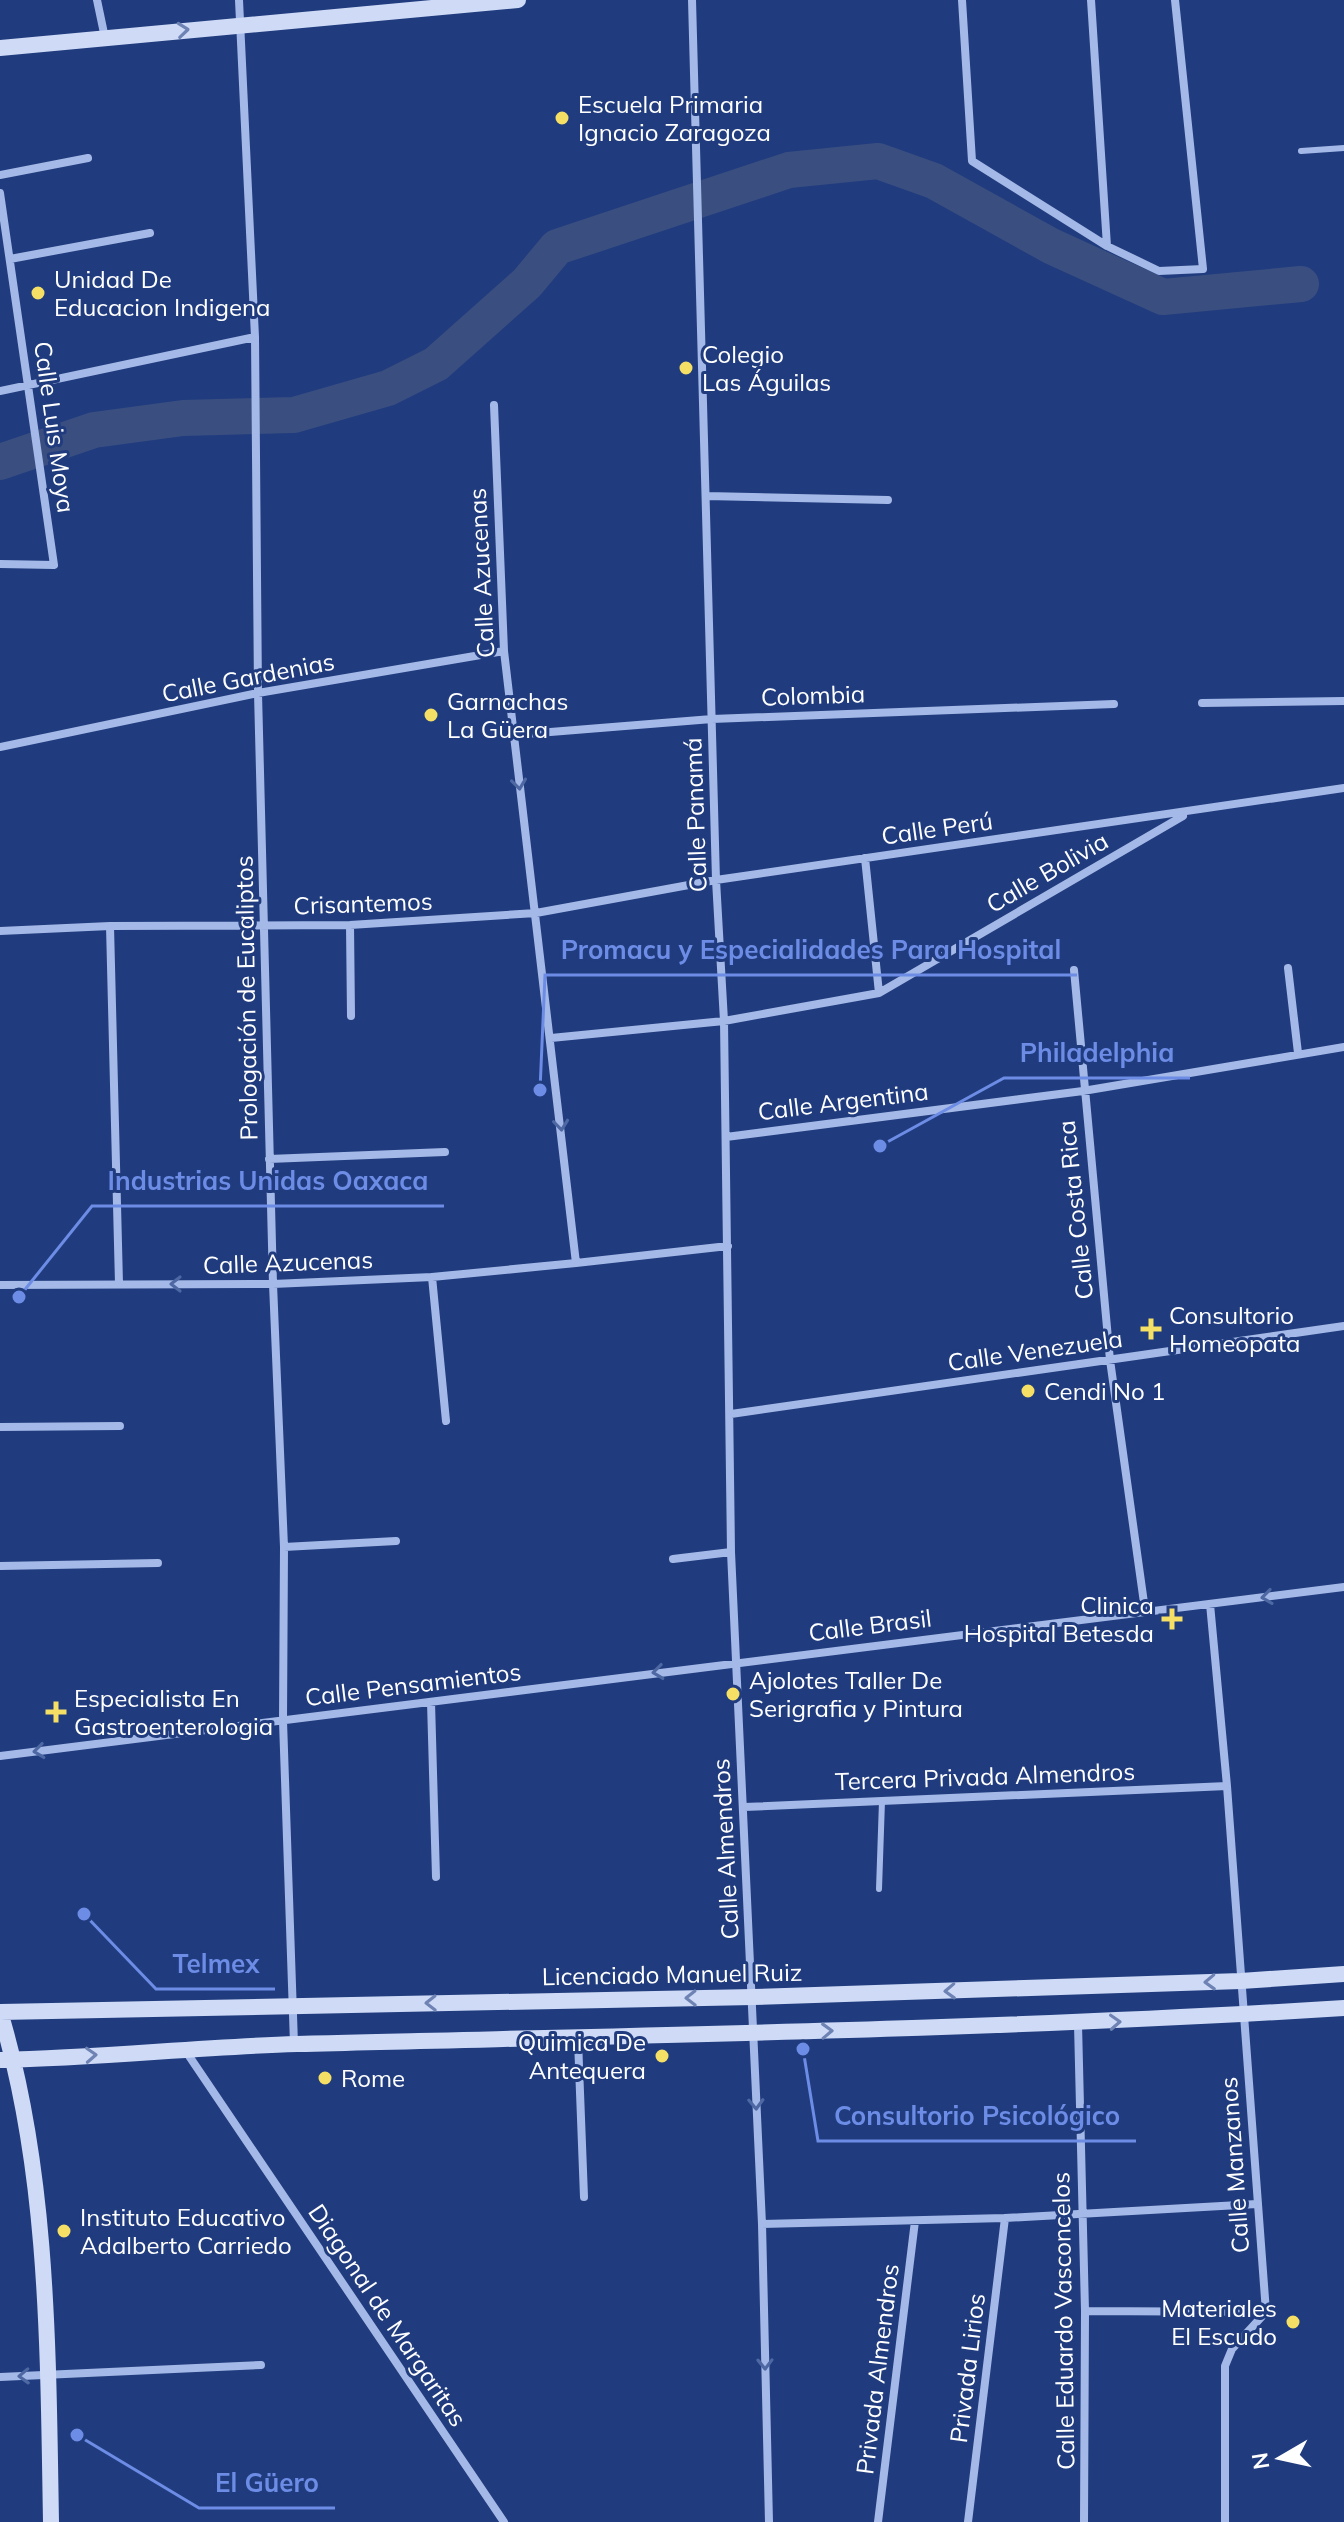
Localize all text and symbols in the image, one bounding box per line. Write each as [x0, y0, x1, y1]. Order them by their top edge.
one-way arrow [177, 22, 190, 39]
place label: Escuela Primaria Ignacio Zaragoza [578, 89, 771, 147]
marker: Escuela Primaria Ignacio Zaragoza [553, 109, 571, 127]
place label: Unidad De Educacion Indigena [54, 264, 270, 322]
marker: Unidad De Educacion Indigena [29, 284, 47, 302]
street label: Calle Luis Moya [28, 339, 82, 515]
place label: Colegio Las Águilas [702, 339, 831, 397]
marker: Colegio Las Águilas [677, 359, 695, 377]
street label: Calle Azucenas [462, 487, 500, 659]
street label: Calle Gardenias [159, 646, 337, 708]
street label: Colombia [760, 678, 866, 712]
place label: Garnachas La Güera [447, 686, 568, 744]
marker: Garnachas La Güera [422, 706, 440, 724]
street label: Calle Panamá [677, 737, 713, 893]
one-way arrow [511, 778, 528, 791]
street label: Calle Perú [880, 805, 994, 851]
street label: Calle Bolivia [981, 825, 1113, 919]
street label: Prologación de Eucaliptos [229, 855, 263, 1141]
street label: Crisantemos [293, 886, 433, 920]
callout: Promacu y Especialidades Para Hospital [545, 925, 1077, 975]
text: Promacu y Especialidades Para Hospital [561, 933, 1061, 966]
callout: Philadelphia [1004, 1028, 1190, 1078]
text: Philadelphia [1020, 1036, 1174, 1069]
street label: Calle Argentina [756, 1076, 930, 1126]
one-way arrow [552, 1119, 569, 1132]
street label: Calle Costa Rica [1051, 1119, 1099, 1301]
callout: Industrias Unidas Oaxaca [92, 1156, 444, 1206]
text: Industrias Unidas Oaxaca [108, 1164, 428, 1197]
street label: Calle Azucenas [202, 1244, 374, 1280]
one-way arrow [169, 1275, 182, 1293]
place label: Consultorio Homeopata [1169, 1300, 1301, 1358]
marker: Consultorio Homeopata [1140, 1318, 1162, 1340]
street label: Calle Venezuela [946, 1323, 1124, 1377]
place label: Cendi No 1 [1044, 1376, 1165, 1406]
marker: Cendi No 1 [1019, 1382, 1037, 1400]
one-way arrow [1260, 1588, 1274, 1605]
place label: Clinica Hospital Betesda [964, 1590, 1154, 1648]
street label: Calle Brasil [807, 1603, 933, 1647]
marker: Clinica Hospital Betesda [1161, 1608, 1183, 1630]
street label: Calle Pensamientos [303, 1656, 523, 1712]
one-way arrow [651, 1664, 664, 1681]
place label: Ajolotes Taller De Serigrafia y Pintura [749, 1665, 963, 1723]
place label: Especialista En Gastroenterologia [74, 1683, 273, 1741]
marker: Ajolotes Taller De Serigrafia y Pintura [724, 1685, 742, 1703]
marker: Especialista En Gastroenterologia [45, 1701, 67, 1723]
one-way arrow [32, 1743, 45, 1760]
street label: Tercera Privada Almendros [835, 1756, 1135, 1796]
street label: Calle Almendros [705, 1758, 745, 1940]
callout: Telmex [156, 1939, 275, 1989]
text: Telmex [173, 1947, 260, 1980]
street label: Licenciado Manuel Ruiz [542, 1957, 802, 1991]
one-way arrow [1203, 1974, 1216, 1991]
one-way arrow [943, 1982, 956, 1999]
one-way arrow [684, 1989, 697, 2007]
one-way arrow [424, 1994, 437, 2011]
one-way arrow [1109, 2013, 1122, 2030]
one-way arrow [821, 2023, 834, 2040]
place label: Quimica De Antequera [518, 2027, 646, 2085]
one-way arrow [85, 2047, 98, 2064]
marker: Quimica De Antequera [653, 2047, 671, 2065]
place label: Rome [341, 2063, 405, 2093]
marker: Rome [316, 2069, 334, 2087]
street label: Calle Manzanos [1213, 2076, 1255, 2254]
callout: Consultorio Psicológico [818, 2091, 1136, 2141]
one-way arrow [748, 2098, 765, 2111]
text: Consultorio Psicológico [834, 2099, 1120, 2132]
street label: Calle Eduardo Vasconcelos [1045, 2172, 1081, 2470]
street label: Diagonal de Margaritas [302, 2198, 474, 2432]
place label: Instituto Educativo Adalberto Carriedo [80, 2202, 292, 2260]
marker: Instituto Educativo Adalberto Carriedo [55, 2222, 73, 2240]
street label: Privada Almendros [849, 2262, 905, 2476]
street label: Privada Lirios [943, 2291, 991, 2445]
place label: Materiales El Escudo [1161, 2293, 1277, 2351]
marker: Materiales El Escudo [1284, 2313, 1302, 2331]
one-way arrow [756, 2358, 773, 2371]
one-way arrow [17, 2368, 30, 2385]
north arrow [1240, 2418, 1320, 2498]
text: N [1245, 2451, 1275, 2472]
callout: El Güero [199, 2458, 335, 2508]
text: El Güero [215, 2466, 319, 2499]

